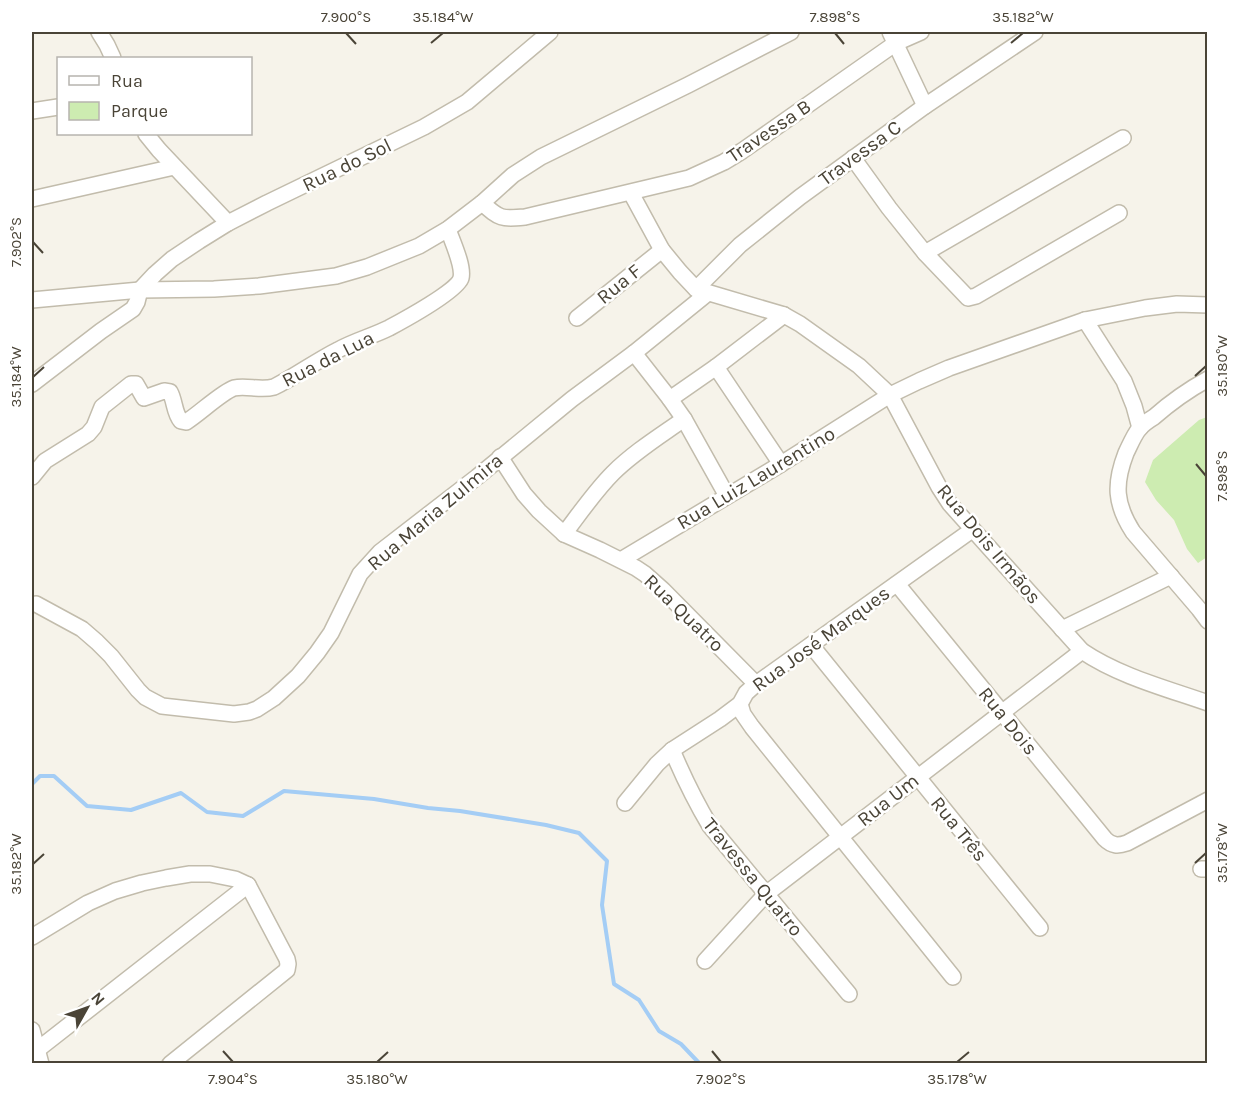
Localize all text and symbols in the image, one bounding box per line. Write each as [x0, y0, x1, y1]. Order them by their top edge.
text: 7.900°S [321, 8, 371, 26]
text: 35.184°W [412, 8, 474, 26]
text: 7.898°S [809, 8, 861, 26]
text: 35.182°W [992, 8, 1054, 26]
legend [57, 57, 252, 135]
text: Rua [111, 70, 143, 92]
street label: Travessa B [723, 95, 815, 167]
text: Parque [111, 100, 168, 122]
street label: Travessa C [814, 115, 906, 191]
street label: Rua do Sol [299, 134, 395, 196]
text: 7.902°S [7, 217, 25, 267]
street label: Rua F [592, 259, 646, 309]
street label: Rua da Lua [278, 326, 378, 392]
text: 35.180°W [1213, 335, 1231, 397]
text: 35.184°W [7, 346, 25, 408]
street label: Rua Luiz Laurentino [673, 422, 839, 534]
street label: Rua Maria Zulmira [363, 449, 507, 575]
text: 7.898°S [1213, 450, 1231, 502]
street label: Rua Dois Irmãos [932, 479, 1046, 609]
street label: Rua Quatro [639, 569, 729, 657]
street label: Rua José Marques [748, 581, 894, 697]
street label: Rua Dois [974, 682, 1042, 760]
street label: Rua Um [853, 769, 923, 831]
street label: Rua Três [926, 792, 992, 866]
street label: Travessa Quatro [698, 813, 808, 941]
text: 35.178°W [1213, 823, 1231, 883]
text: 35.182°W [7, 833, 25, 895]
north arrow [57, 978, 117, 1038]
text: N [87, 988, 109, 1009]
text: 7.904°S [208, 1070, 258, 1088]
text: 35.180°W [346, 1070, 408, 1088]
text: 7.902°S [696, 1070, 746, 1088]
text: 35.178°W [927, 1070, 987, 1088]

